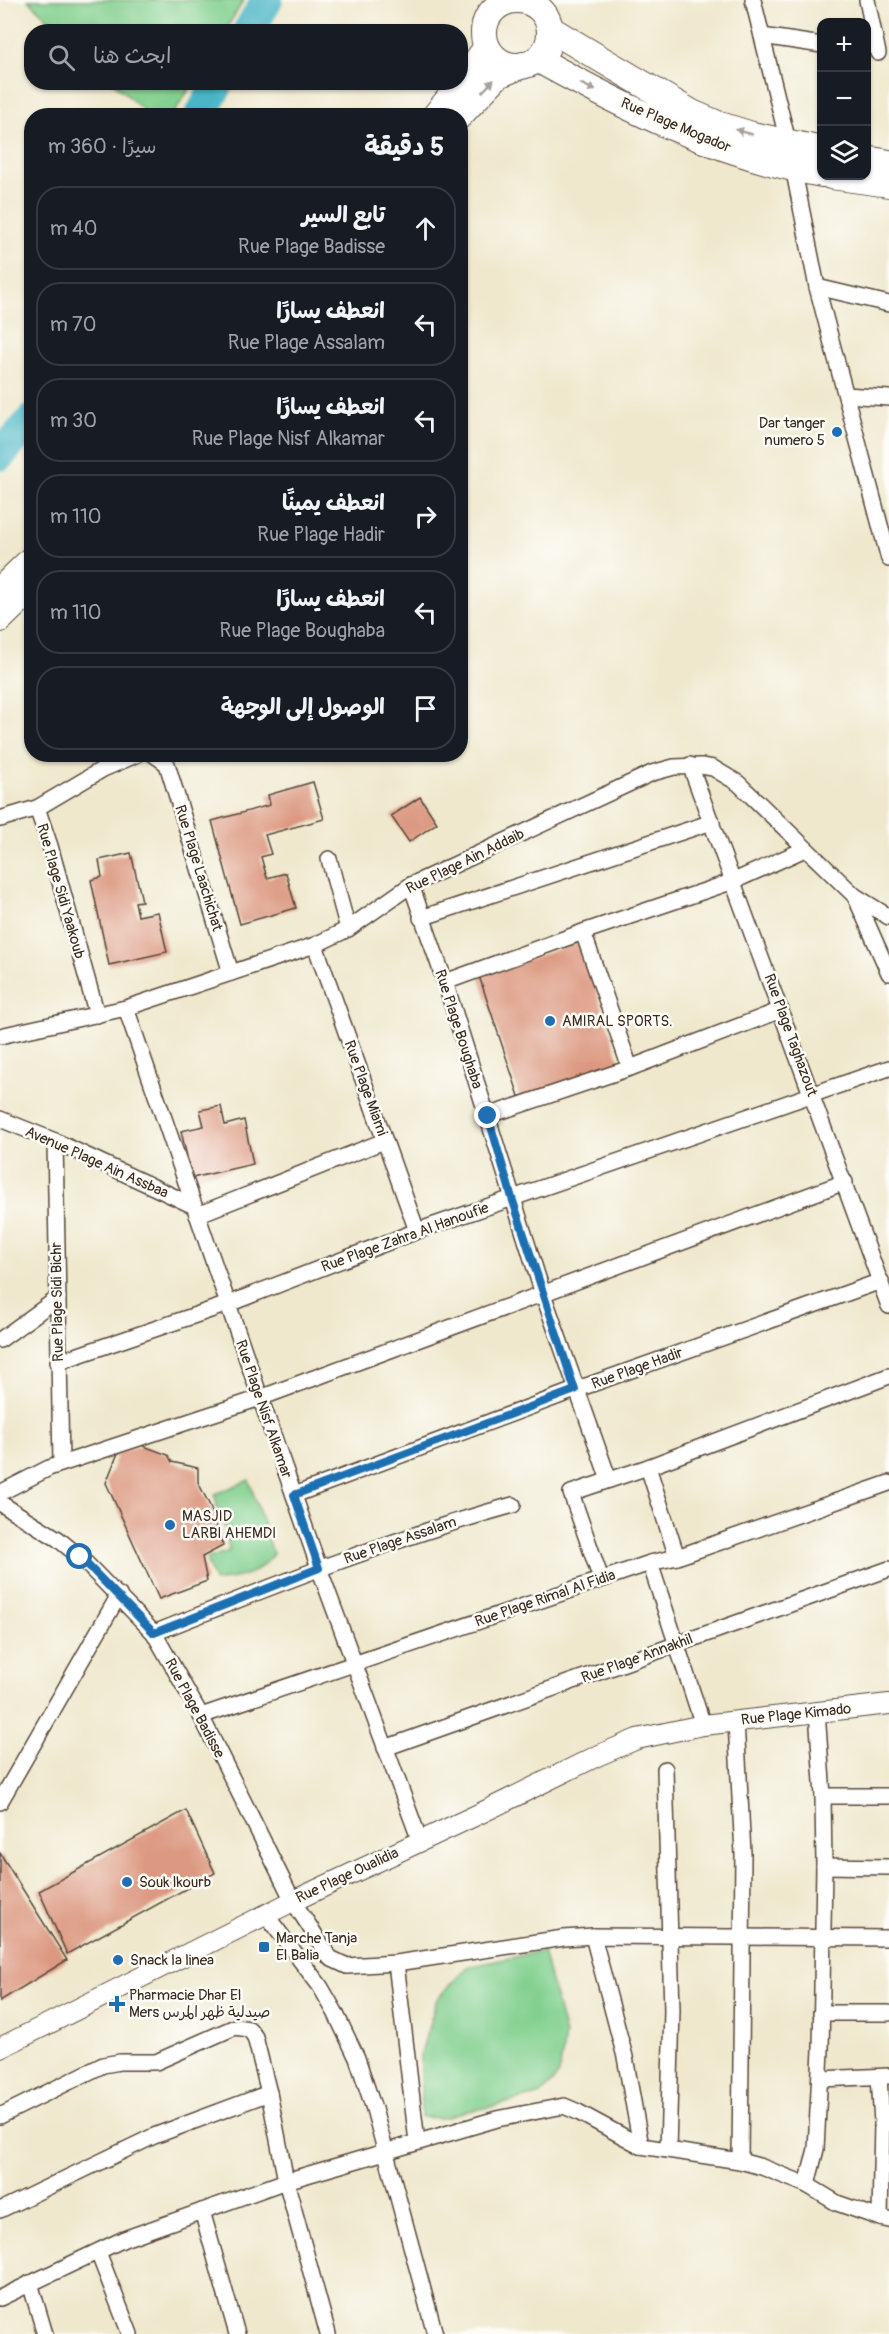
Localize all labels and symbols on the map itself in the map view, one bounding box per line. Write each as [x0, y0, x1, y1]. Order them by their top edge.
one-way arrow [481, 78, 495, 93]
one-way arrow [580, 82, 597, 91]
street label: Rue Plage Mogador [618, 94, 734, 157]
one-way arrow [735, 127, 753, 136]
place label: Dar tanger numero 5 [759, 414, 826, 450]
marker: Dar tanger numero 5 [830, 425, 844, 439]
street label: Rue Plage Laachichat [170, 803, 227, 934]
street label: Rue Plage Sidi Yaakoub [32, 821, 89, 961]
street label: Rue Plage Ain Addaib [403, 825, 528, 898]
street label: Rue Plage Boughaba [430, 967, 487, 1091]
street label: Rue Plage Taghazout [759, 971, 822, 1100]
place label: AMIRAL SPORTS. [562, 1012, 673, 1031]
marker: AMIRAL SPORTS. [543, 1014, 557, 1028]
street label: Rue Plage Miami [339, 1038, 392, 1139]
route end [474, 1102, 500, 1128]
street label: Avenue Plage Ain Assbaa [22, 1122, 171, 1203]
street label: Rue Plage Zahra Al Hanoufie [319, 1198, 492, 1277]
street label: Rue Plage Sidi Bichr [47, 1241, 68, 1362]
street label: Rue Plage Nisf Alkamar [231, 1338, 296, 1481]
street label: Rue Plage Hadir [589, 1343, 686, 1394]
place label: MASJID LARBI AHEMDI [182, 1507, 276, 1543]
street label: Rue Plage Assalam [341, 1512, 459, 1569]
marker: MASJID LARBI AHEMDI [163, 1518, 177, 1532]
route start [66, 1543, 92, 1569]
street label: Rue Plage Rimal Al Fidia [472, 1566, 618, 1631]
street label: Rue Plage Annakhil [579, 1629, 696, 1687]
street label: Rue Plage Badisse [160, 1655, 229, 1762]
street label: Rue Plage Kimado [740, 1699, 852, 1730]
street label: Rue Plage Oualidia [293, 1843, 402, 1908]
place label: Souk lkourb [139, 1873, 211, 1892]
marker: Souk lkourb [120, 1875, 134, 1889]
place label: Marche Tanja El Balia [276, 1929, 357, 1965]
marker: Marche Tanja El Balia [257, 1940, 271, 1954]
place label: Snack la linea [130, 1951, 214, 1970]
marker: Snack la linea [111, 1953, 125, 1967]
place label: Pharmacie Dhar El Mers صيدلية ظهر المرس [129, 1986, 270, 2022]
marker: Pharmacie Dhar El Mers صيدلية ظهر المرس [110, 1997, 124, 2011]

